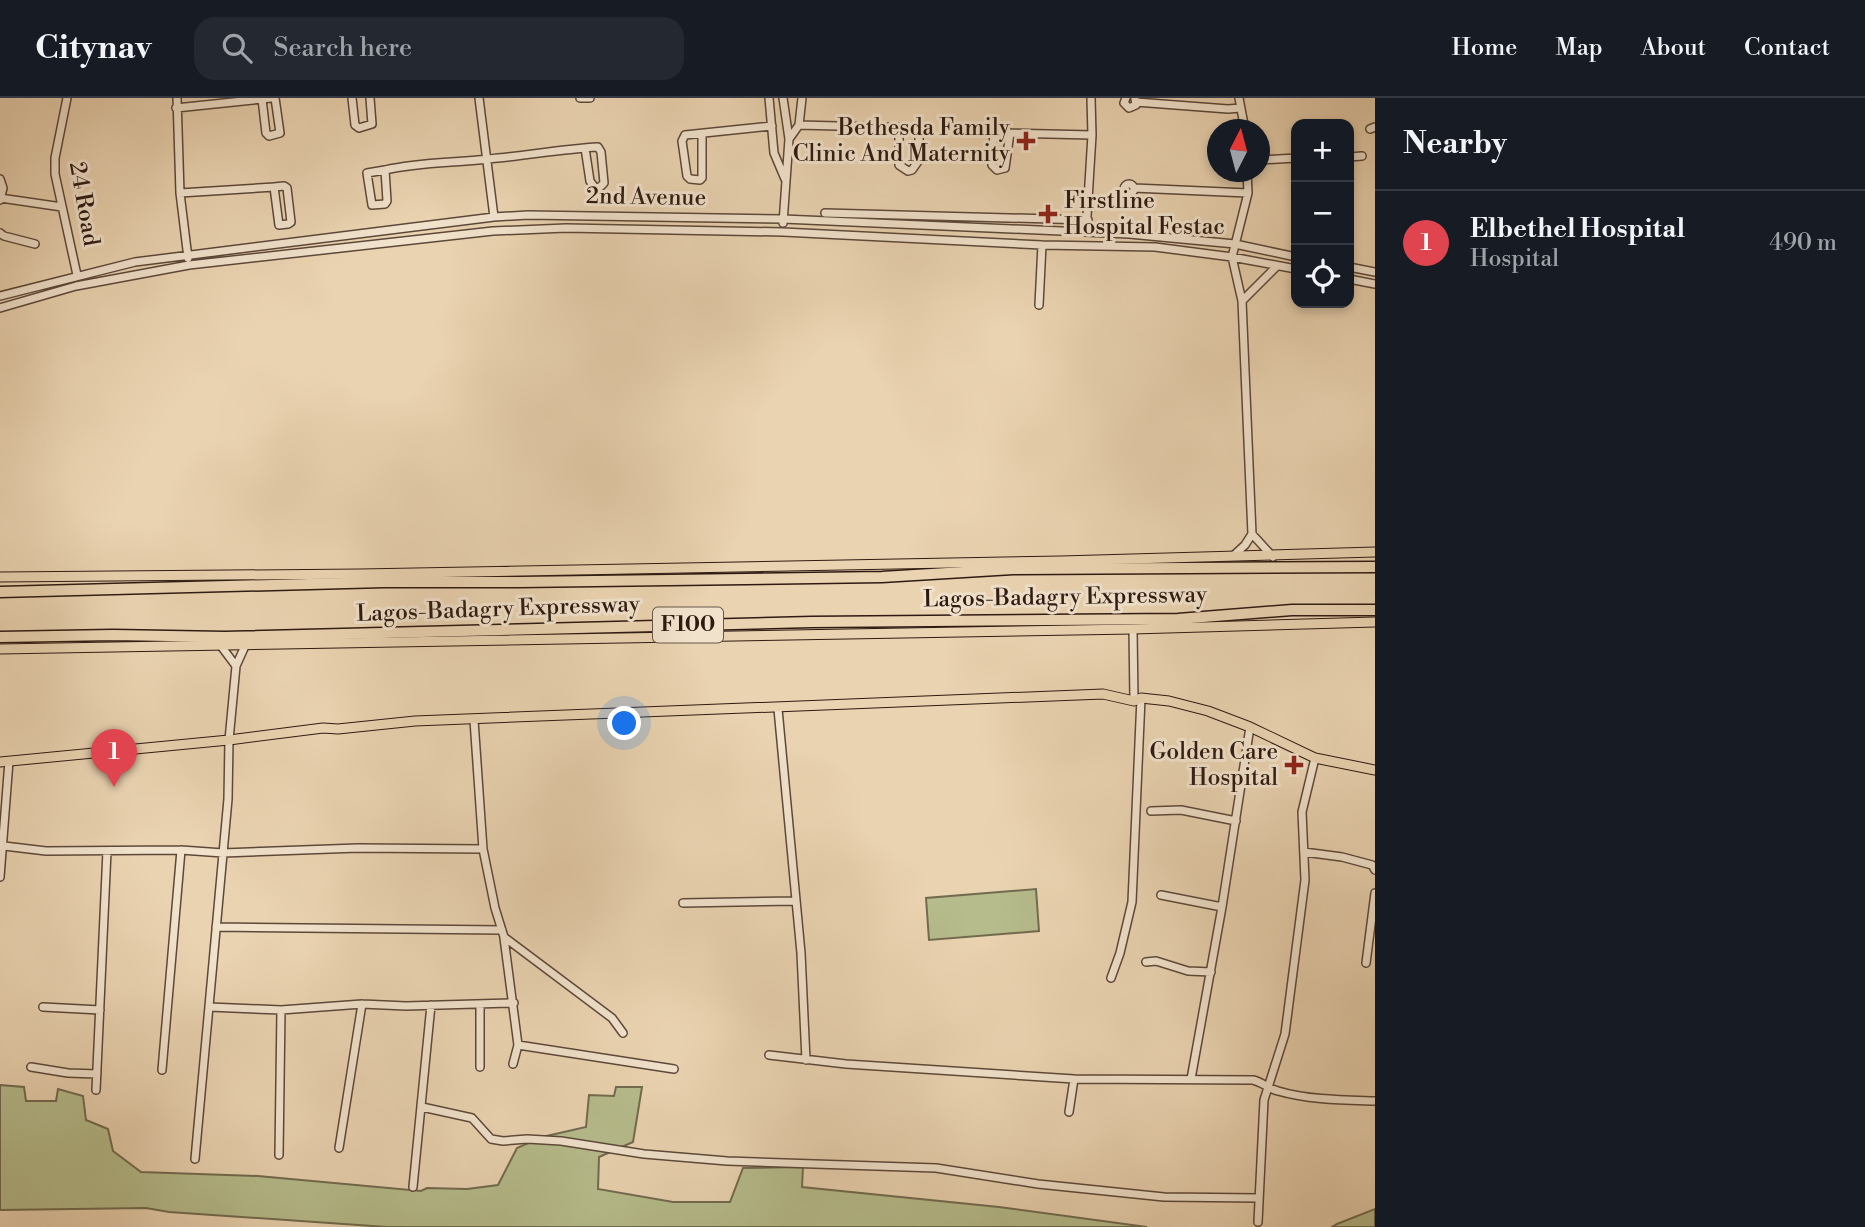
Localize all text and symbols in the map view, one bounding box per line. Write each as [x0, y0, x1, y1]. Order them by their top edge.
search box [194, 17, 684, 80]
text: Citynav [35, 28, 152, 69]
icon: search [218, 29, 256, 67]
text: Search here [274, 32, 412, 64]
text: Home [1452, 33, 1517, 63]
text: Map [1555, 33, 1603, 63]
text: About [1641, 33, 1706, 63]
text: Contact [1744, 33, 1830, 63]
place label: Bethesda Family Clinic And Maternity [793, 114, 1011, 168]
north arrow [1207, 119, 1270, 182]
map controls [1291, 119, 1354, 308]
button: + [1291, 119, 1354, 182]
text: Nearby [1403, 125, 1507, 163]
marker: Bethesda Family Clinic And Maternity [1016, 131, 1036, 151]
street label: 24 Road [63, 160, 105, 248]
street label: 2nd Avenue [586, 182, 706, 212]
button: − [1291, 182, 1354, 245]
place label: Firstline Hospital Festac [1064, 187, 1225, 241]
marker: Firstline Hospital Festac [1038, 204, 1058, 224]
text: Elbethel Hospital [1470, 213, 1685, 245]
text: 1 [1420, 229, 1432, 257]
text: 490 m [1769, 229, 1837, 257]
button: locate [1291, 245, 1354, 308]
text: Hospital [1470, 245, 1559, 273]
street label: Lagos-Badagry Expressway [923, 581, 1208, 613]
street label: Lagos-Badagry Expressway [356, 590, 641, 628]
road number: F100 [653, 608, 723, 642]
your location [607, 706, 641, 740]
pin: 1 [91, 729, 137, 787]
place label: Golden Care Hospital [1149, 738, 1278, 792]
marker: Golden Care Hospital [1284, 755, 1304, 775]

